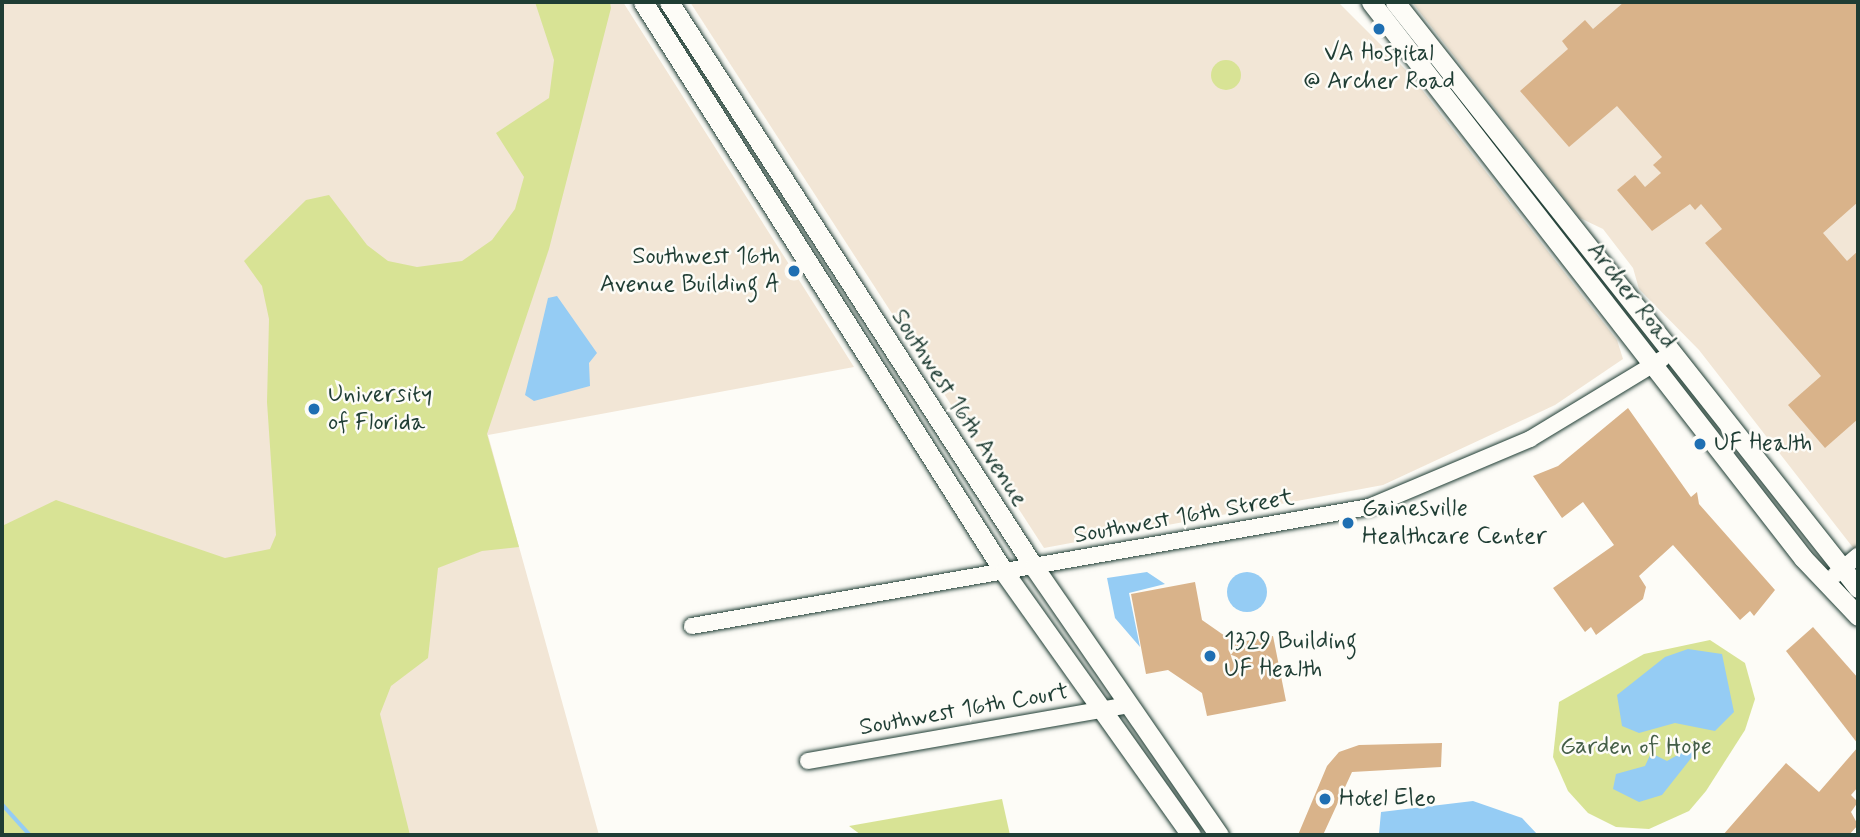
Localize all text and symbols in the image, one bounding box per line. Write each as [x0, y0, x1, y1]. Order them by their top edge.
marker: VA Hospital @ Archer Road [1371, 21, 1387, 37]
place label: VA Hospital @ Archer Road [1304, 40, 1454, 96]
street label: Archer Road [1581, 238, 1681, 354]
place label: Southwest 16th Avenue Building A [597, 243, 780, 299]
marker: Southwest 16th Avenue Building A [786, 263, 802, 279]
street label: Southwest 16th Avenue [884, 304, 1034, 512]
place label: University of Florida [328, 381, 432, 437]
marker: University of Florida [306, 401, 322, 417]
place label: UF Health [1714, 430, 1814, 458]
marker: UF Health [1692, 436, 1708, 452]
street label: Southwest 16th Street [1072, 483, 1296, 551]
place label: Gainesville Healthcare Center [1362, 495, 1551, 551]
marker: Gainesville Healthcare Center [1340, 515, 1356, 531]
place label: 1329 Building UF Health [1224, 628, 1357, 684]
marker: 1329 Building UF Health [1202, 648, 1218, 664]
street label: Southwest 16th Court [857, 677, 1071, 743]
park label: Garden of Hope [1560, 733, 1712, 761]
place label: Hotel Eleo [1339, 785, 1435, 813]
marker: Hotel Eleo [1317, 791, 1333, 807]

